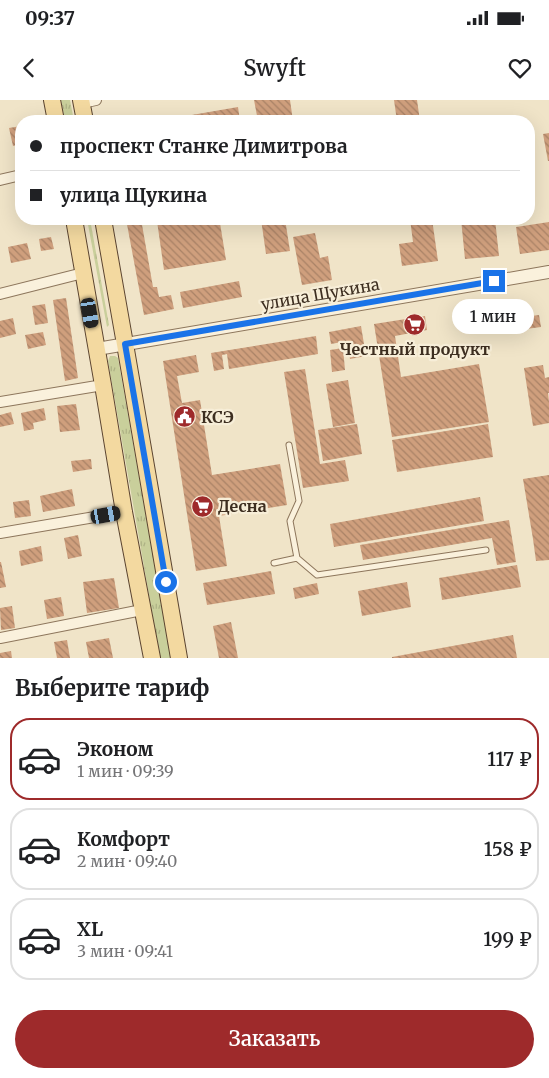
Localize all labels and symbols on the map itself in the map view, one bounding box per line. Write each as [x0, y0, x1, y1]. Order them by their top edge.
route end [483, 270, 505, 292]
street label: улица Щукина [259, 274, 381, 314]
car [80, 297, 99, 329]
callout: 1 мин [453, 298, 535, 334]
supermarket icon: Честный продукт [403, 313, 427, 337]
place label: Честный продукт [340, 339, 490, 359]
public building icon: КСЭ [173, 405, 197, 429]
place label: КСЭ [201, 407, 234, 427]
supermarket icon: Десна [190, 494, 214, 518]
place label: Десна [218, 496, 267, 516]
car [89, 505, 122, 525]
route start [155, 571, 177, 593]

